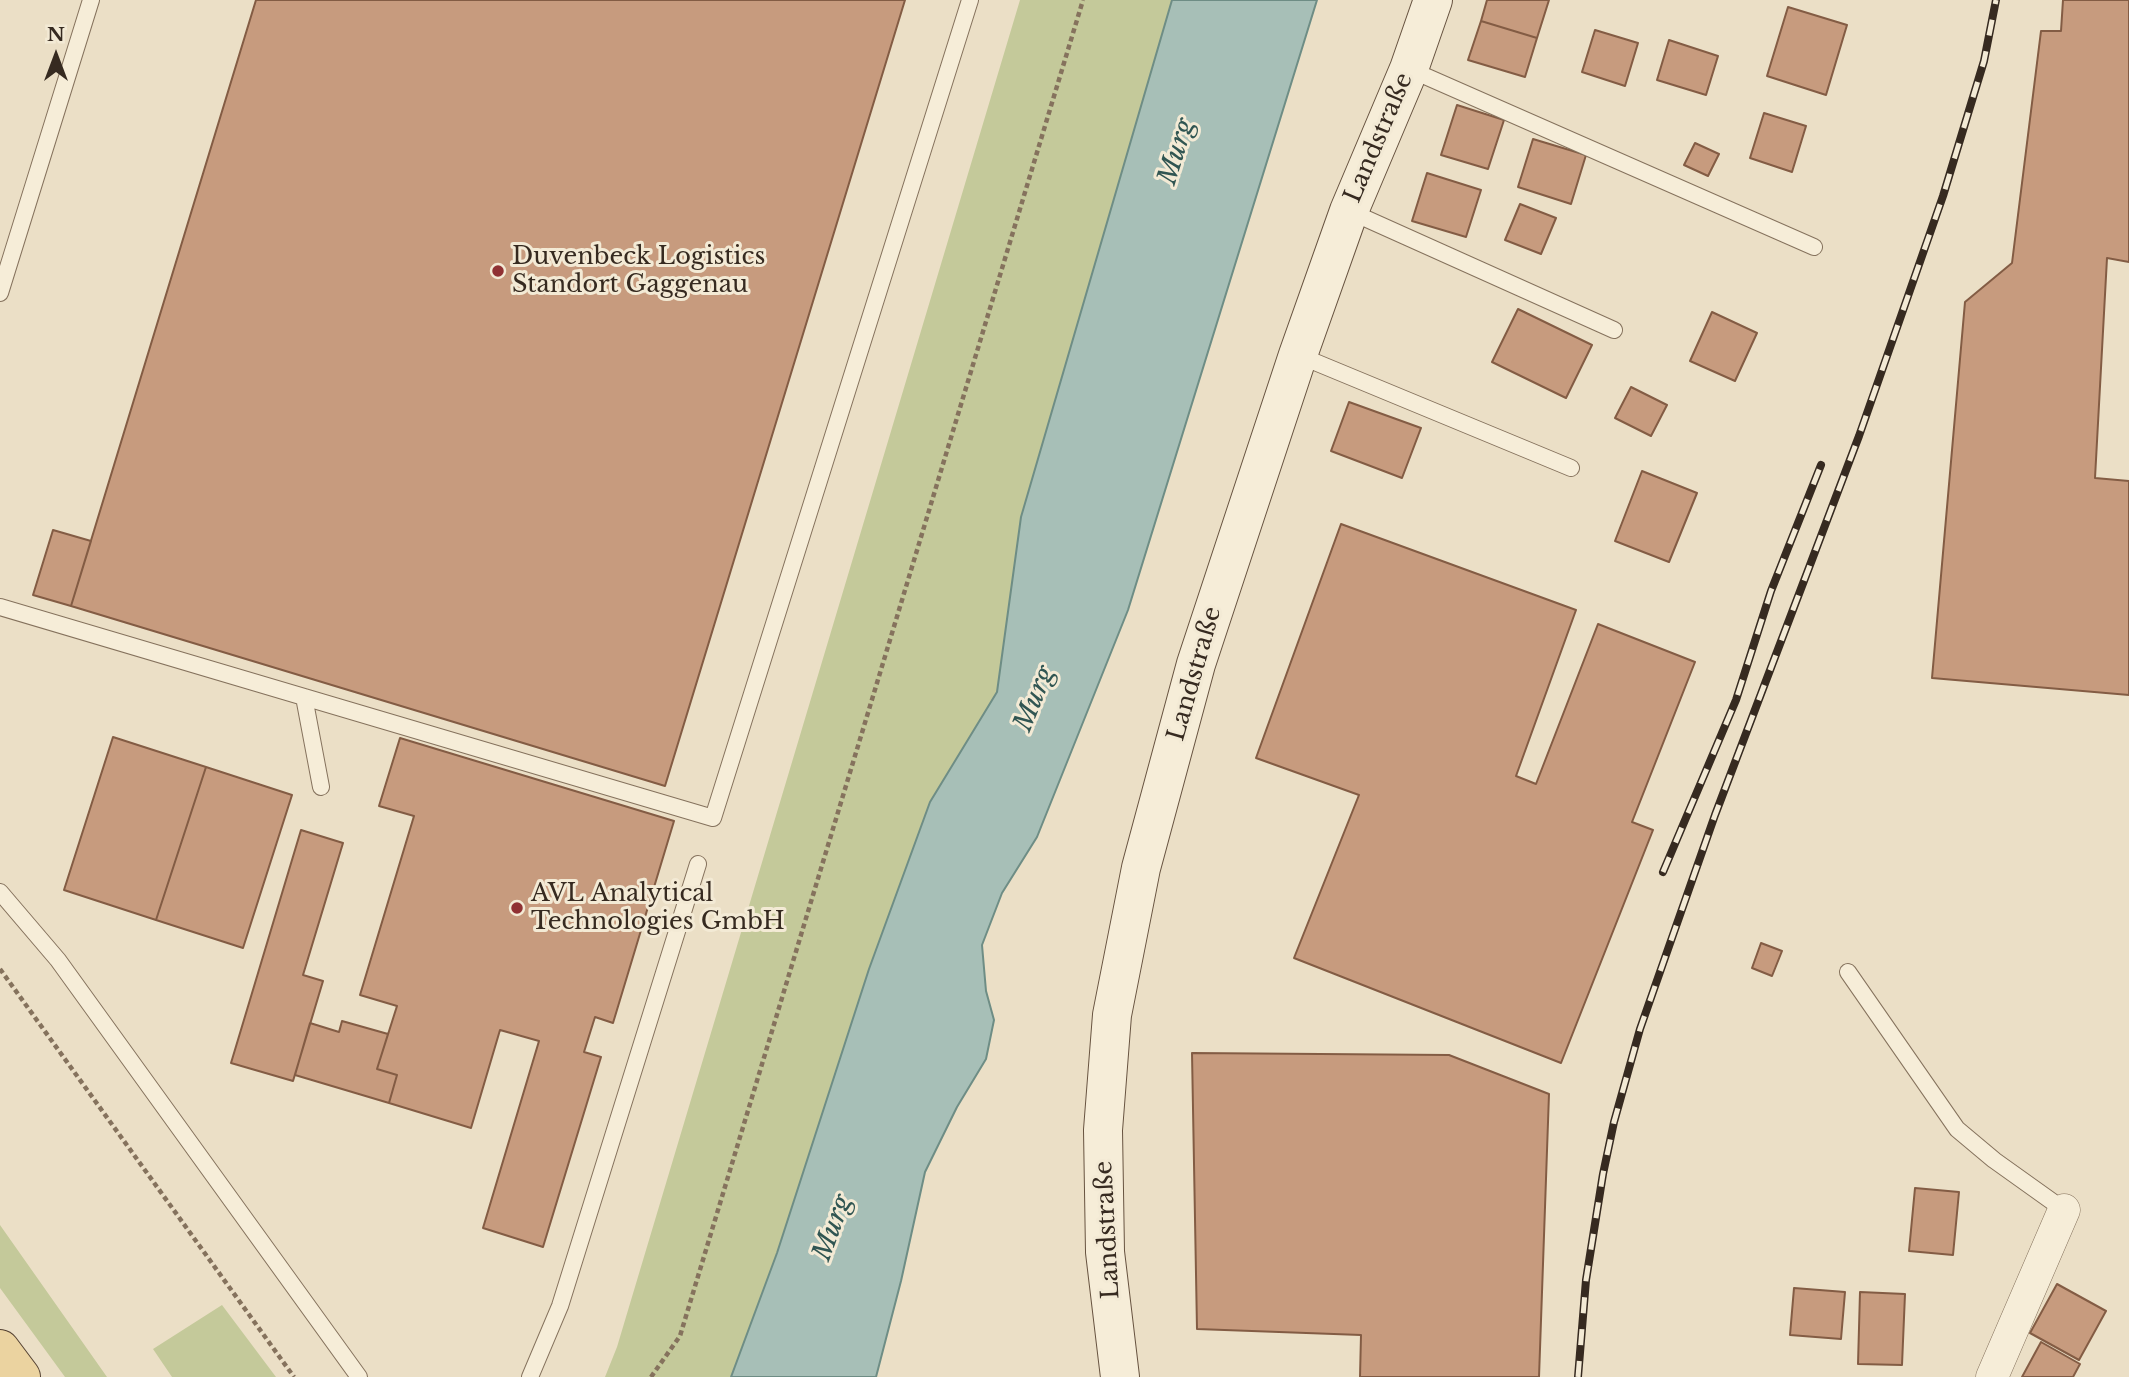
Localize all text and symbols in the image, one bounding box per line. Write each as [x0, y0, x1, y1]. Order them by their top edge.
north arrow [21, 21, 91, 91]
text: N [47, 23, 65, 46]
street label: Landstraße [1339, 69, 1419, 207]
water label: Murg [1152, 115, 1202, 189]
place label: Duvenbeck Logistics Standort Gaggenau [512, 243, 765, 299]
marker: Duvenbeck Logistics Standort Gaggenau [490, 263, 506, 279]
street label: Landstraße [1162, 604, 1228, 744]
water label: Murg [1008, 662, 1062, 736]
place label: AVL Analytical Technologies GmbH [531, 880, 785, 936]
marker: AVL Analytical Technologies GmbH [509, 900, 525, 916]
street label: Landstraße [1090, 1160, 1126, 1300]
water label: Murg [807, 1191, 859, 1265]

